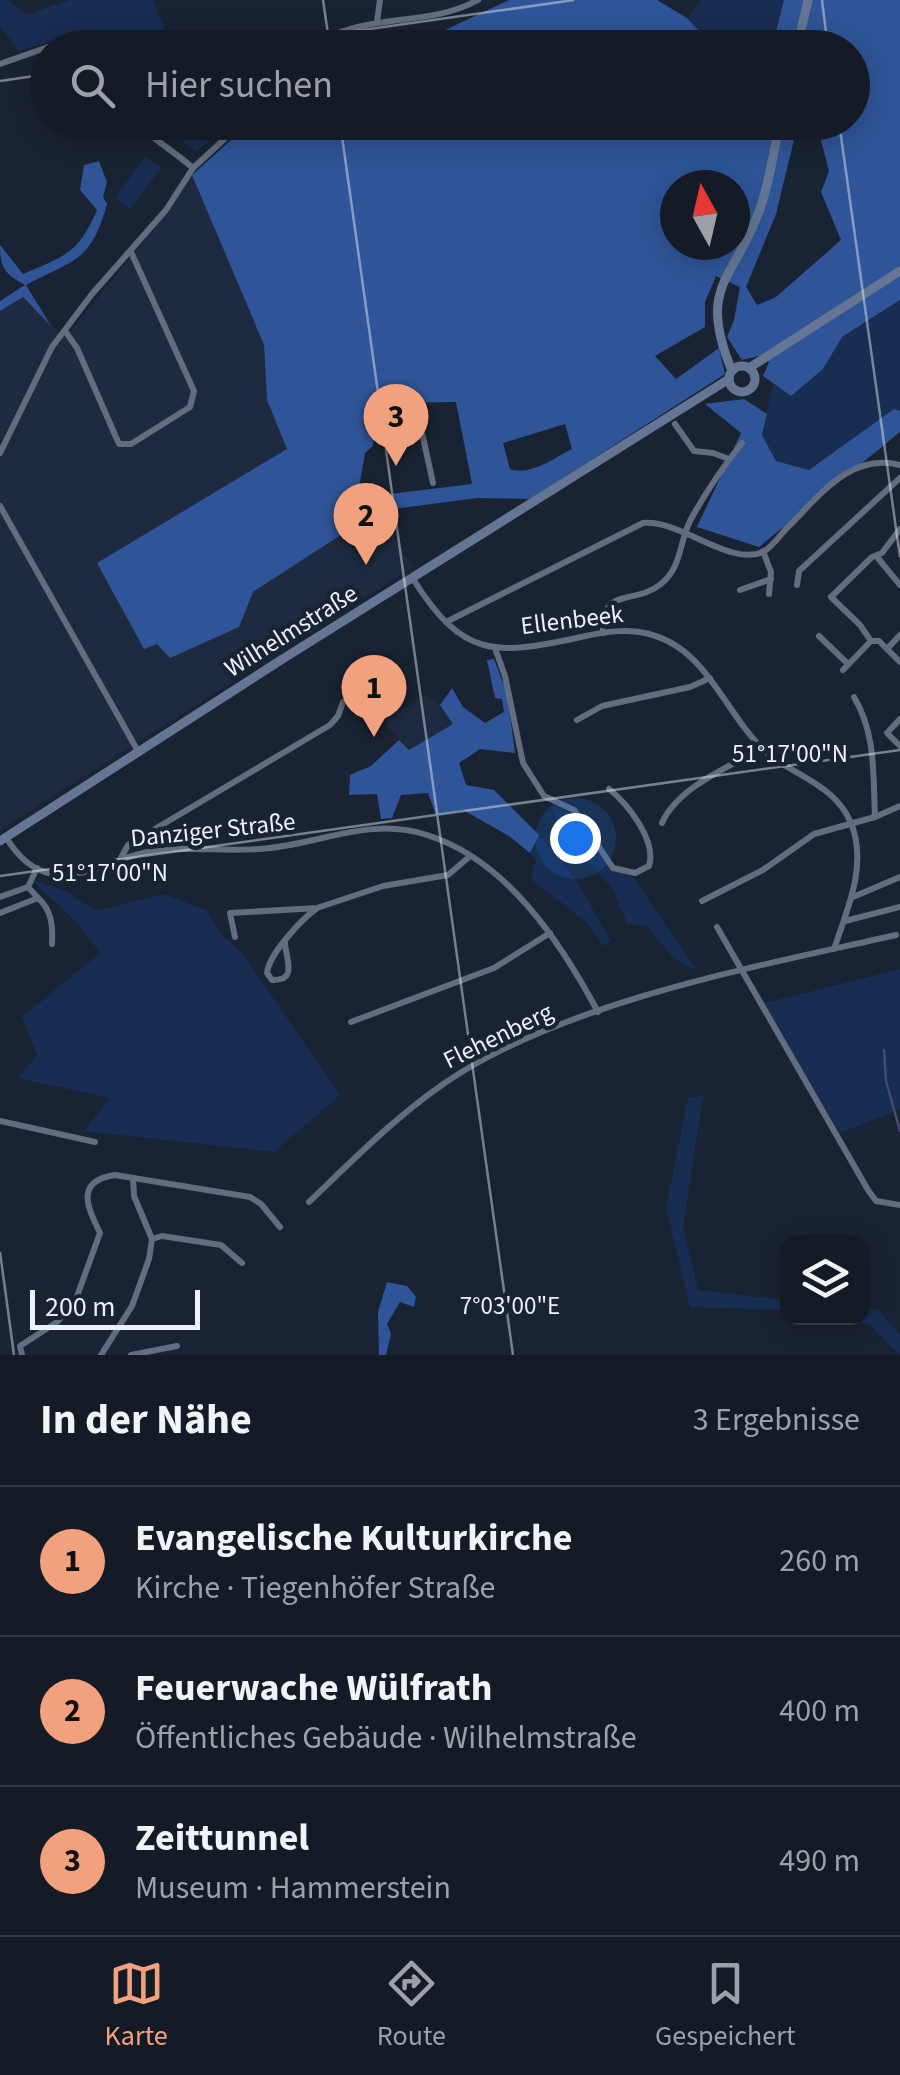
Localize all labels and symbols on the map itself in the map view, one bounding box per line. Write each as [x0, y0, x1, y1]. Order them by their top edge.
north arrow [660, 170, 750, 260]
pin: 3 [364, 384, 428, 466]
pin: 2 [334, 482, 398, 565]
street label: Wilhelmstraße [217, 576, 365, 686]
street label: Ellenbeek [519, 596, 626, 644]
pin: 1 [342, 654, 406, 737]
text: 51°17'00"N [732, 736, 848, 772]
street label: Danziger Straße [129, 803, 297, 857]
your location [550, 813, 601, 864]
text: 51°17'00"N [52, 855, 168, 891]
street label: Flehenberg [437, 994, 559, 1078]
scale bar [30, 1285, 200, 1330]
text: 7°03'00"E [460, 1288, 560, 1324]

